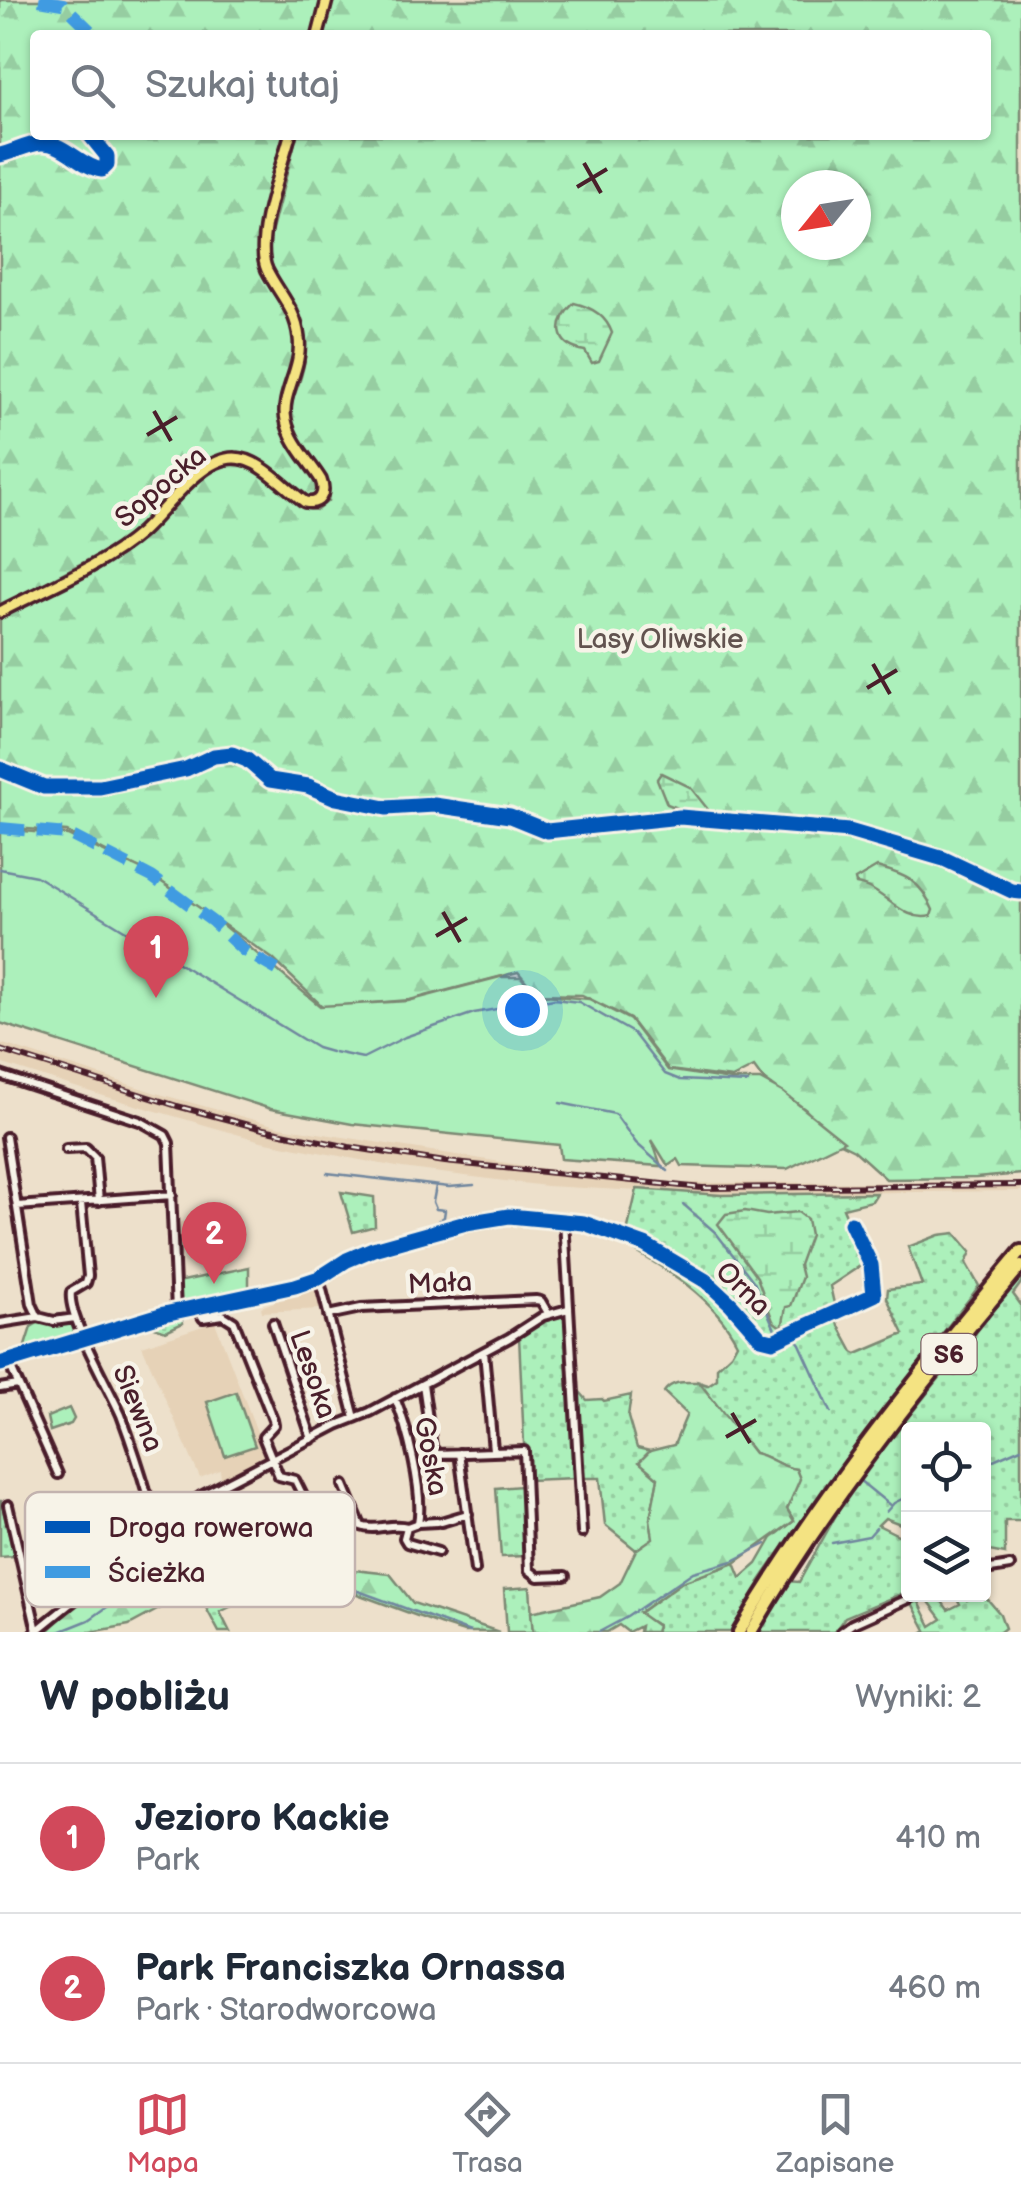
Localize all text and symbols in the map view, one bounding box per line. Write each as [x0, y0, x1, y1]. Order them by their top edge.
search box [30, 30, 991, 140]
icon: search [65, 58, 120, 113]
text: Szukaj tutaj [145, 63, 340, 108]
north arrow [781, 170, 871, 260]
street label: Sopocka [109, 439, 213, 535]
park label: Lasy Oliwskie [576, 623, 744, 656]
pin: 1 [124, 916, 188, 998]
your location [497, 985, 548, 1036]
pin: 2 [182, 1202, 246, 1284]
street label: Orna [709, 1255, 777, 1323]
street label: Mała [407, 1265, 473, 1302]
street label: Lesoka [282, 1326, 343, 1423]
road number: S6 [922, 1334, 976, 1374]
street label: Siewna [105, 1360, 170, 1457]
street label: Goska [407, 1414, 454, 1499]
map controls [901, 1422, 991, 1602]
button: locate [901, 1422, 991, 1512]
legend [25, 1492, 355, 1607]
text: Droga rowerowa [108, 1512, 314, 1545]
button: layers [901, 1512, 991, 1602]
text: Ścieżka [108, 1556, 206, 1590]
text: W pobliżu [40, 1672, 230, 1723]
text: Wyniki: 2 [855, 1678, 981, 1717]
text: Jezioro Kackie [135, 1796, 390, 1841]
text: 1 [66, 1819, 79, 1858]
text: 410 m [895, 1819, 981, 1858]
text: Park [135, 1841, 199, 1880]
text: Park Franciszka Ornassa [135, 1946, 566, 1991]
text: 2 [63, 1969, 82, 2008]
text: 460 m [888, 1969, 981, 2008]
text: Park · Starodworcowa [135, 1991, 437, 2030]
tab: Mapa [127, 2087, 199, 2180]
tab: Trasa [452, 2087, 523, 2180]
tab: Zapisane [776, 2087, 894, 2180]

